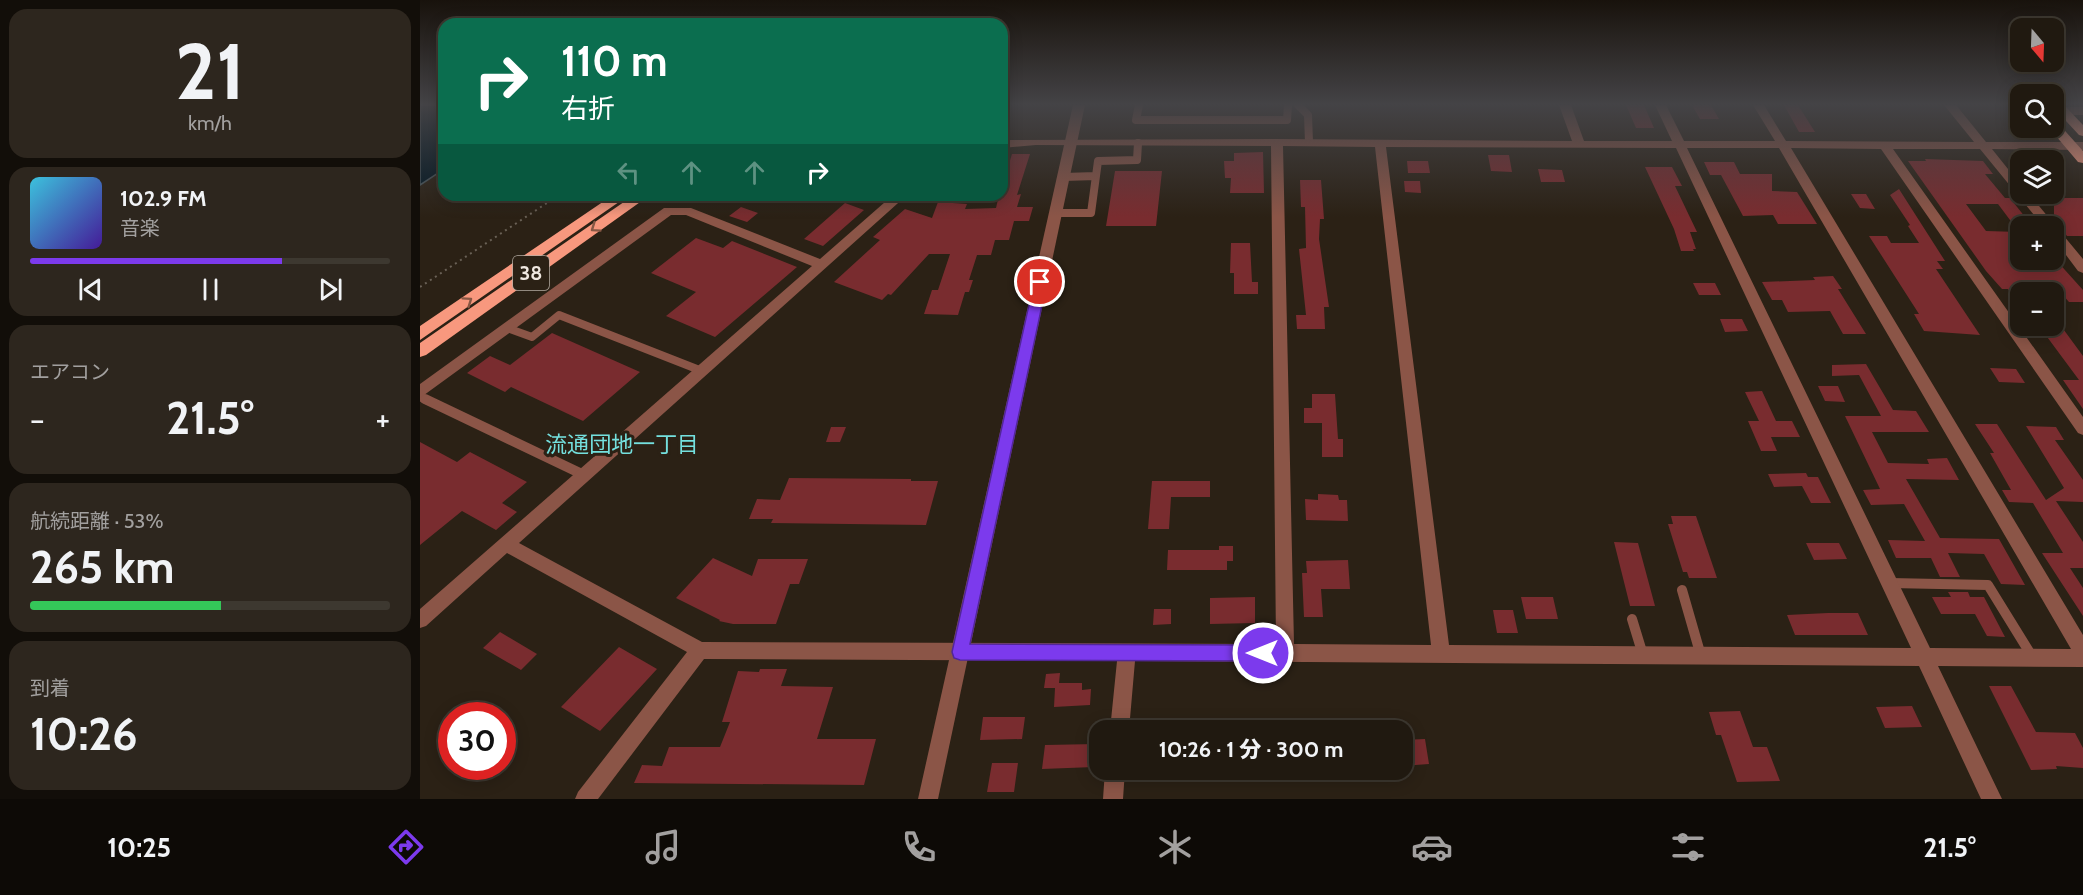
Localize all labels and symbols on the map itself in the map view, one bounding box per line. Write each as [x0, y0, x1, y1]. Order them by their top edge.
north arrow [2010, 18, 2064, 72]
one-way arrow [590, 221, 601, 232]
road number: 38 [513, 256, 549, 290]
pin [1014, 256, 1065, 307]
one-way arrow [461, 297, 472, 308]
district label: 流通団地一丁目 [545, 431, 699, 458]
position arrow [1231, 621, 1295, 685]
speed limit sign: 30 [438, 702, 516, 780]

